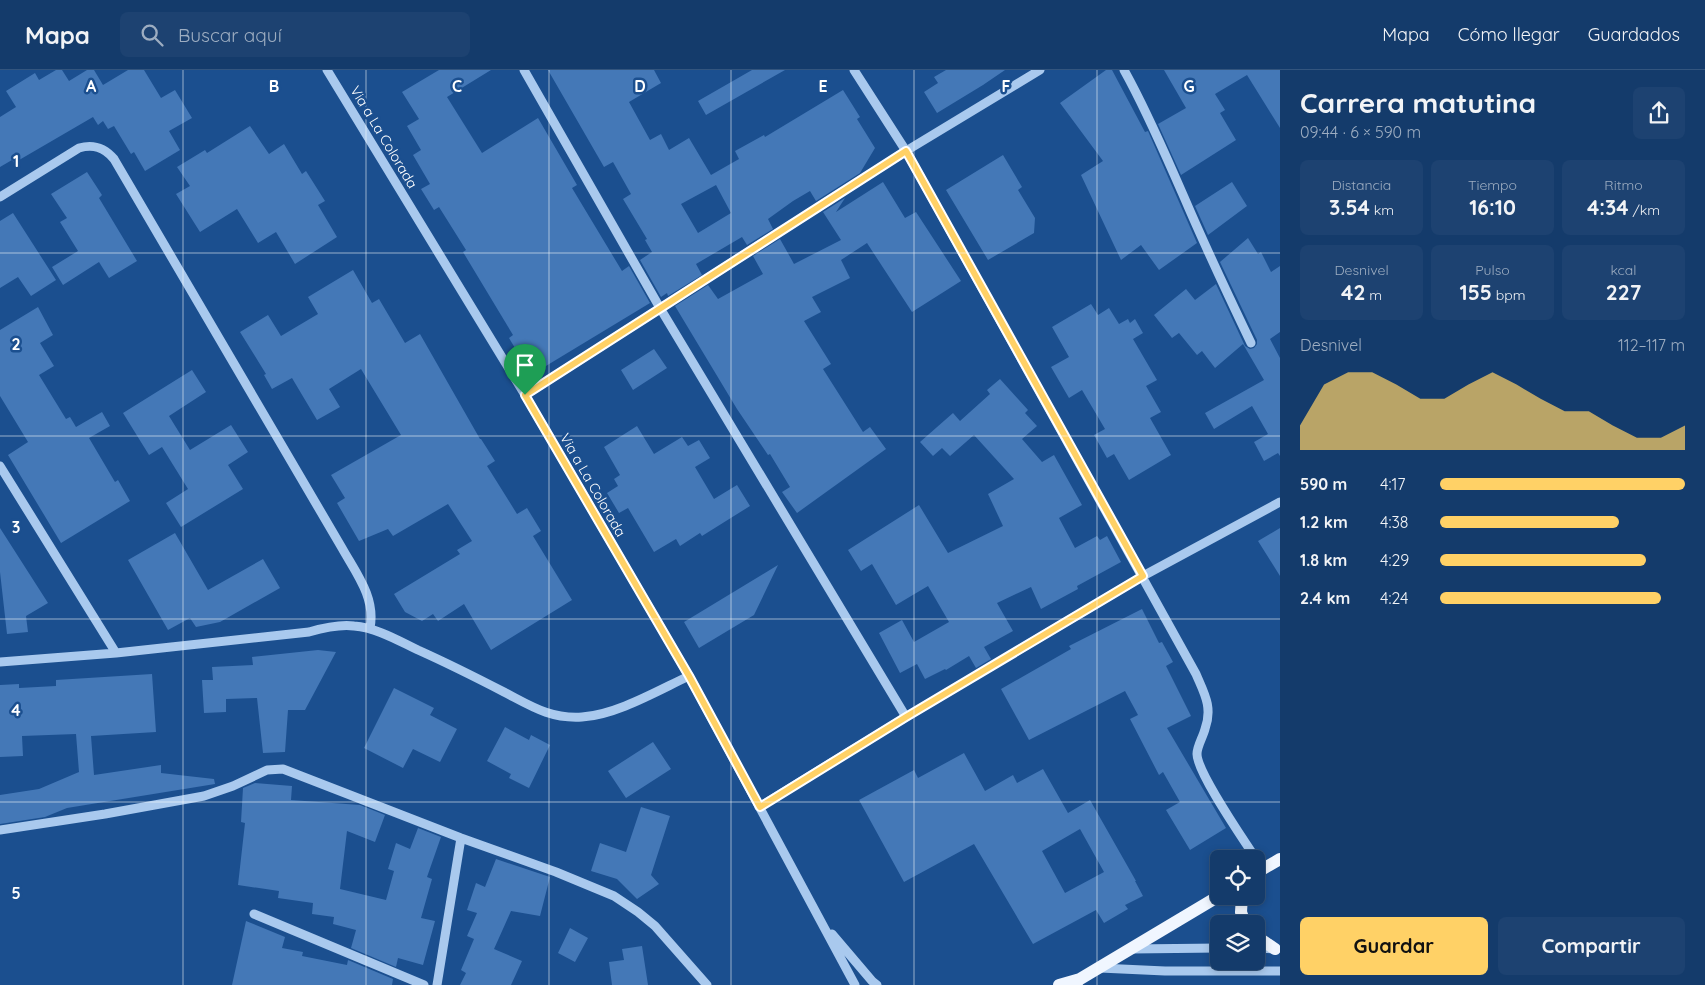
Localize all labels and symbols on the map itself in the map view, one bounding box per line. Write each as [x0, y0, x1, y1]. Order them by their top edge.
text: A [86, 76, 97, 96]
text: B [269, 76, 279, 96]
text: C [452, 76, 462, 96]
text: D [634, 76, 646, 96]
text: E [818, 76, 828, 96]
text: F [1002, 76, 1011, 96]
text: G [1183, 76, 1195, 96]
street label: Via a La Colorada [346, 82, 422, 192]
text: 1 [13, 151, 19, 171]
text: 2 [11, 334, 21, 354]
pin [504, 344, 546, 395]
street label: Via a La Colorada [556, 430, 630, 540]
text: 3 [12, 517, 20, 537]
text: 4 [11, 700, 21, 720]
text: 5 [11, 883, 21, 903]

